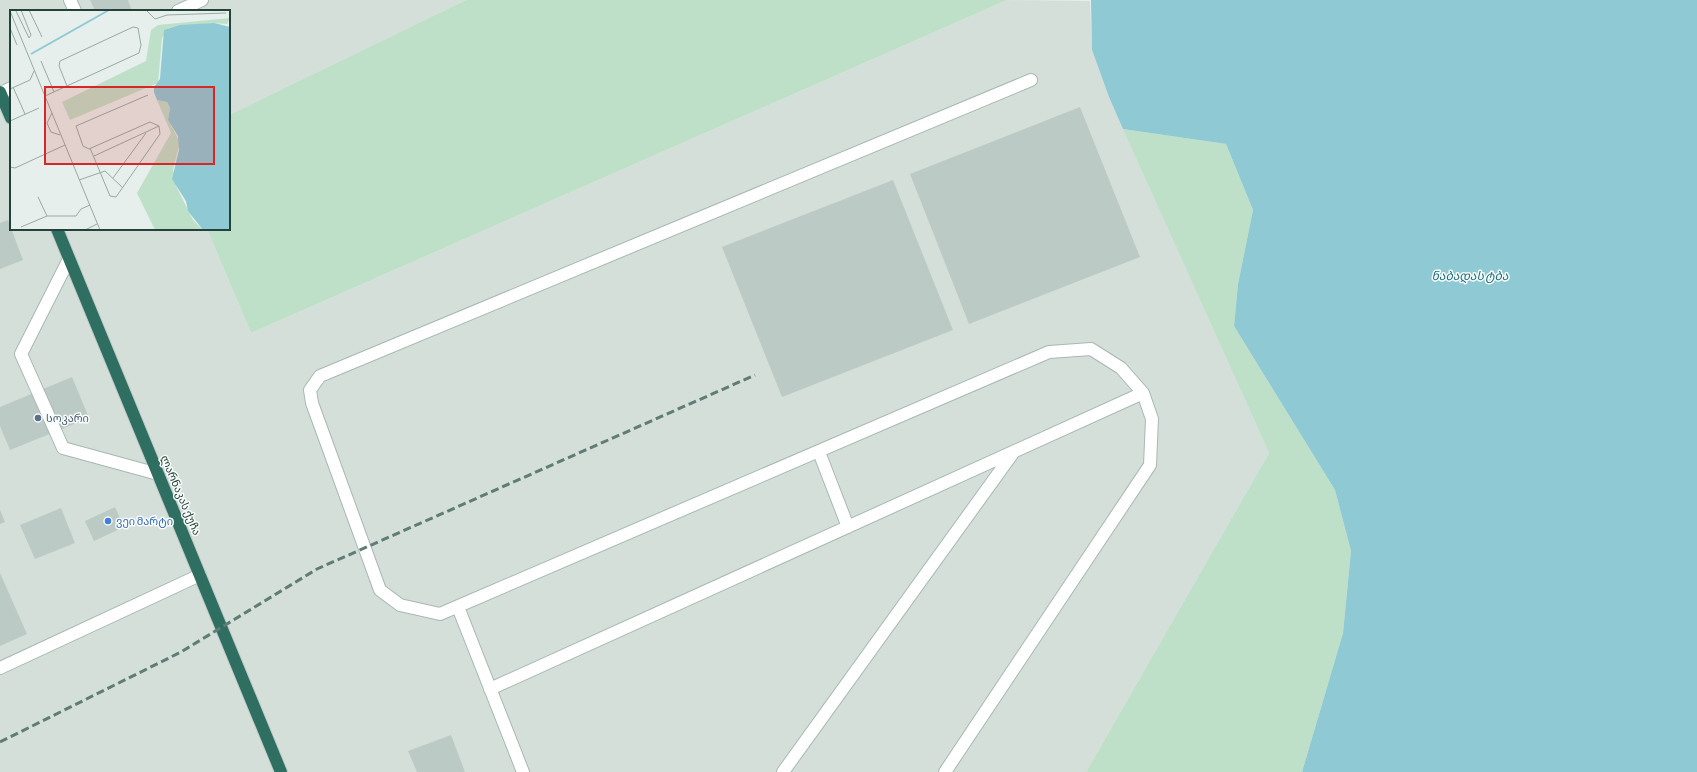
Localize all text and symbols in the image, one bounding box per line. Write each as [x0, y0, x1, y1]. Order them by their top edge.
inset map [10, 10, 230, 230]
water label: ნაბადას ტბა [1432, 269, 1509, 283]
place label: სოკარი [46, 412, 89, 425]
marker: სოკარი [33, 413, 43, 423]
street label: ლარნაკას ქუჩა [158, 453, 203, 537]
place label: ვეი მარტი [116, 515, 173, 528]
marker: ვეი მარტი [103, 516, 113, 526]

